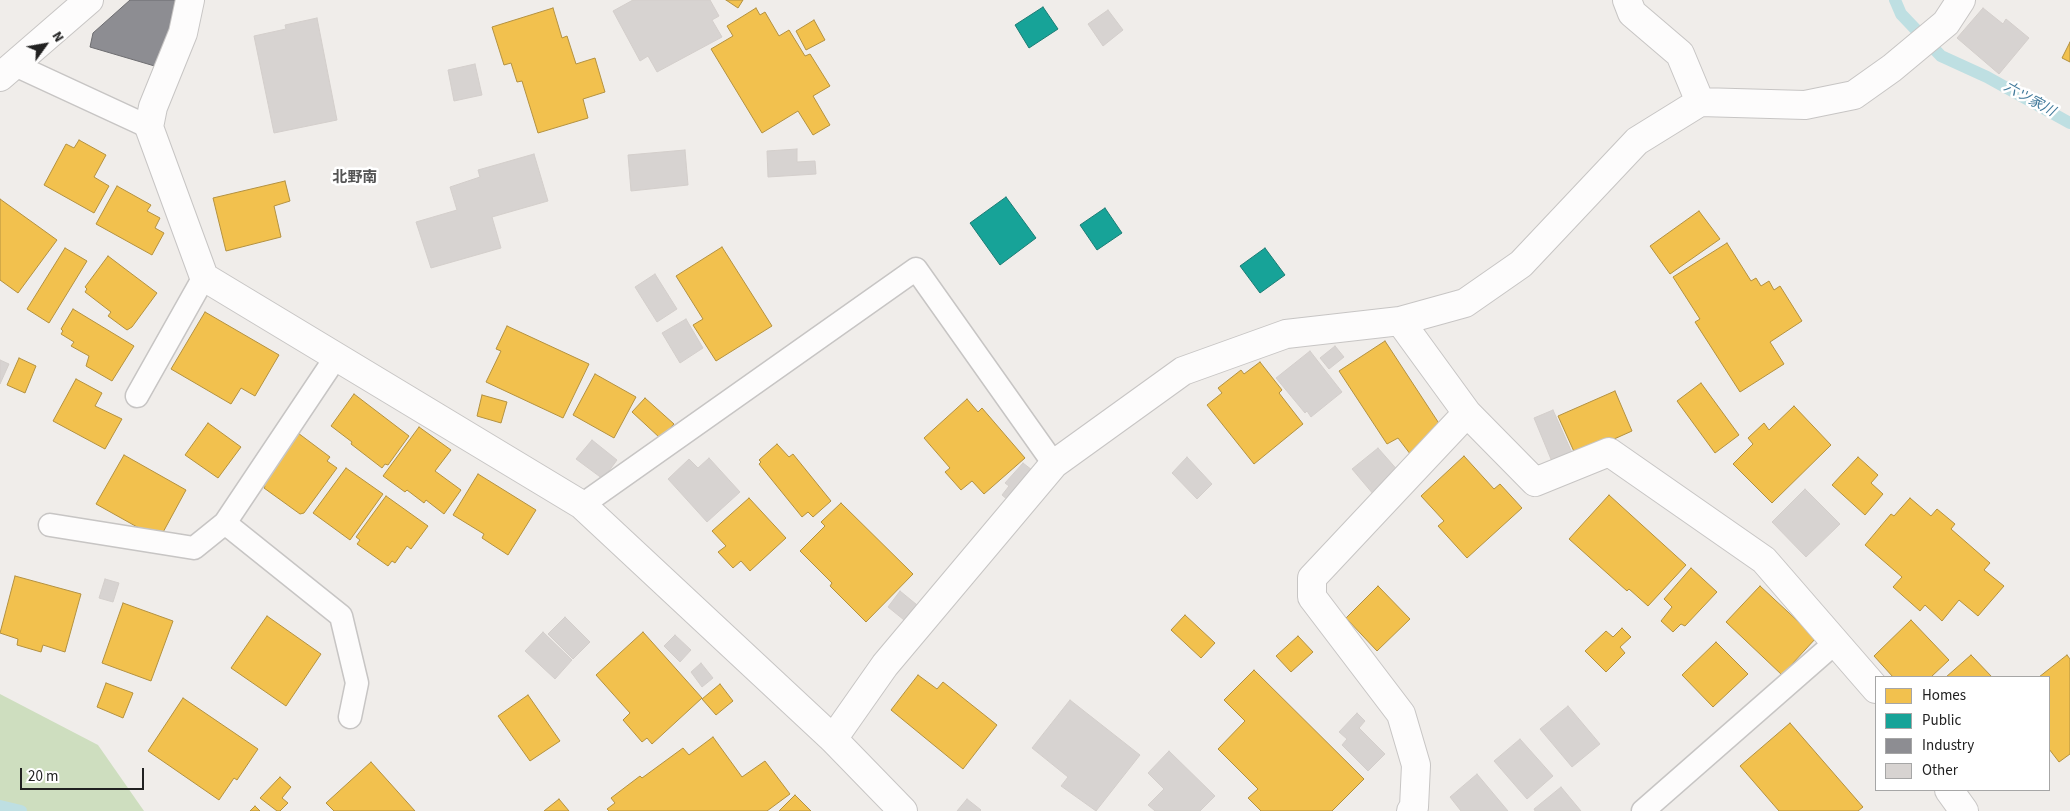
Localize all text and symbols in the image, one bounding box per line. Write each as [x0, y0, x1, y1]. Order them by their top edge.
north arrow [20, 20, 70, 70]
text: N [47, 28, 69, 46]
water label: 六ツ家川 [2000, 79, 2058, 121]
district label: 北野南 [333, 170, 377, 188]
legend [1875, 676, 2050, 791]
text: Homes [1922, 685, 1966, 706]
text: Public [1922, 710, 1961, 731]
text: Industry [1922, 735, 1974, 756]
scale bar [22, 758, 146, 790]
text: Other [1922, 760, 1958, 781]
text: 20 m [28, 766, 58, 787]

